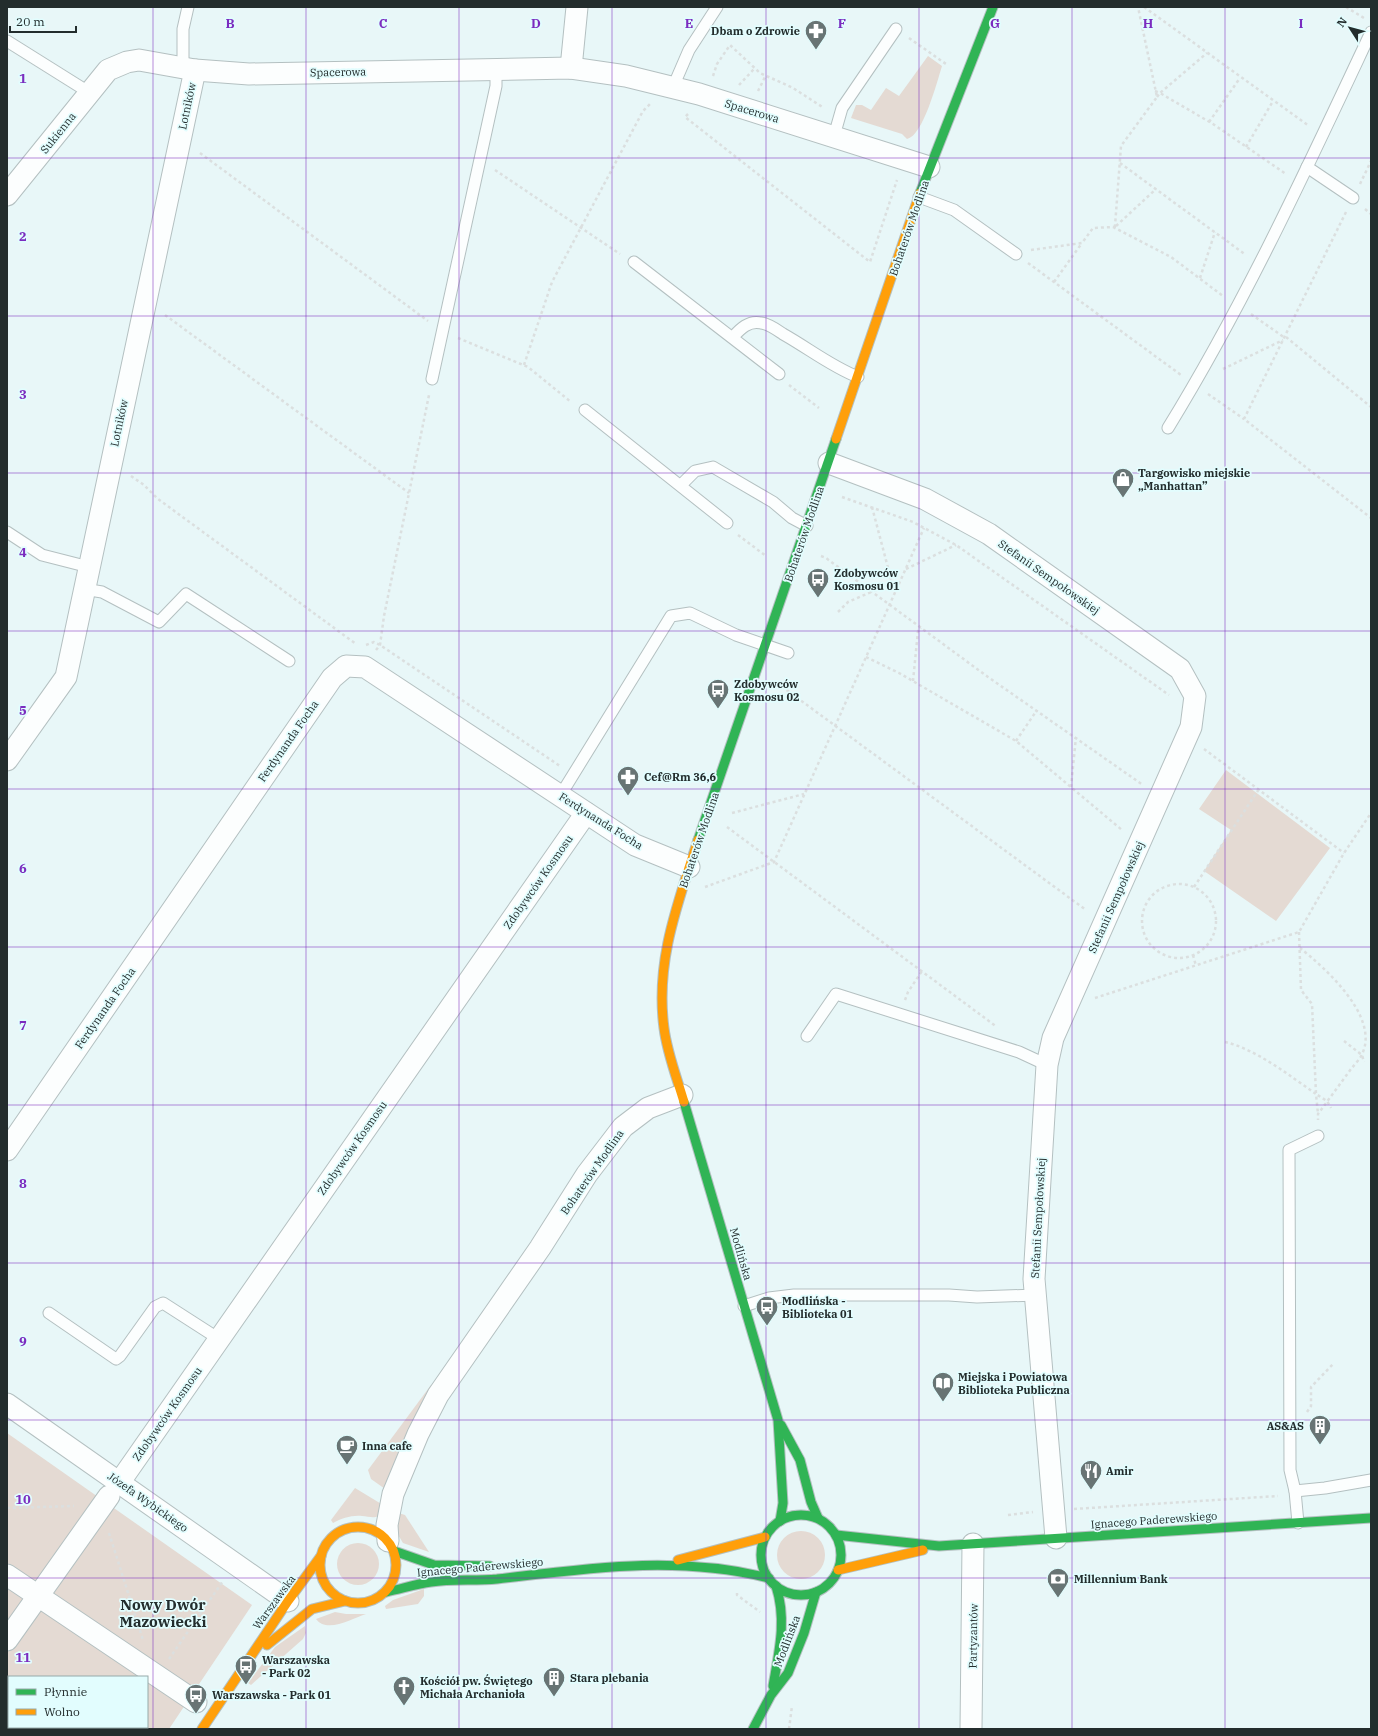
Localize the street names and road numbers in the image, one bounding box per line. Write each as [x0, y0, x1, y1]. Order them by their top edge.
street label: Spacerowa [310, 65, 366, 79]
street label: Lotników [175, 81, 199, 131]
street label: Spacerowa [723, 96, 781, 126]
street label: Sukienna [37, 110, 79, 156]
street label: Bohaterów Modlina [886, 178, 932, 278]
street label: Lotników [107, 398, 131, 448]
street label: Bohaterów Modlina [781, 484, 827, 584]
street label: Stefanii Sempołowskiej [995, 537, 1103, 617]
street label: Ferdynanda Focha [255, 697, 321, 785]
street label: Ferdynanda Focha [556, 790, 646, 852]
street label: Bohaterów Modlina [676, 790, 722, 890]
street label: Zdobywców Kosmosu [500, 832, 576, 932]
street label: Stefanii Sempołowskiej [1085, 839, 1147, 955]
street label: Ferdynanda Focha [72, 964, 138, 1052]
street label: Zdobywców Kosmosu [314, 1098, 390, 1198]
street label: Bohaterów Modlina [557, 1127, 627, 1217]
street label: Stefanii Sempołowskiej [1028, 1157, 1048, 1279]
street label: Modlińska [727, 1226, 755, 1282]
street label: Zdobywców Kosmosu [129, 1364, 205, 1464]
street label: Józefa Wybickiego [105, 1469, 191, 1535]
street label: Ignacego Paderewskiego [1090, 1509, 1218, 1531]
street label: Ignacego Paderewskiego [416, 1554, 544, 1580]
street label: Warszawska [250, 1572, 298, 1632]
street label: Partyzantów [965, 1603, 981, 1668]
street label: Modlińska [771, 1613, 803, 1669]

